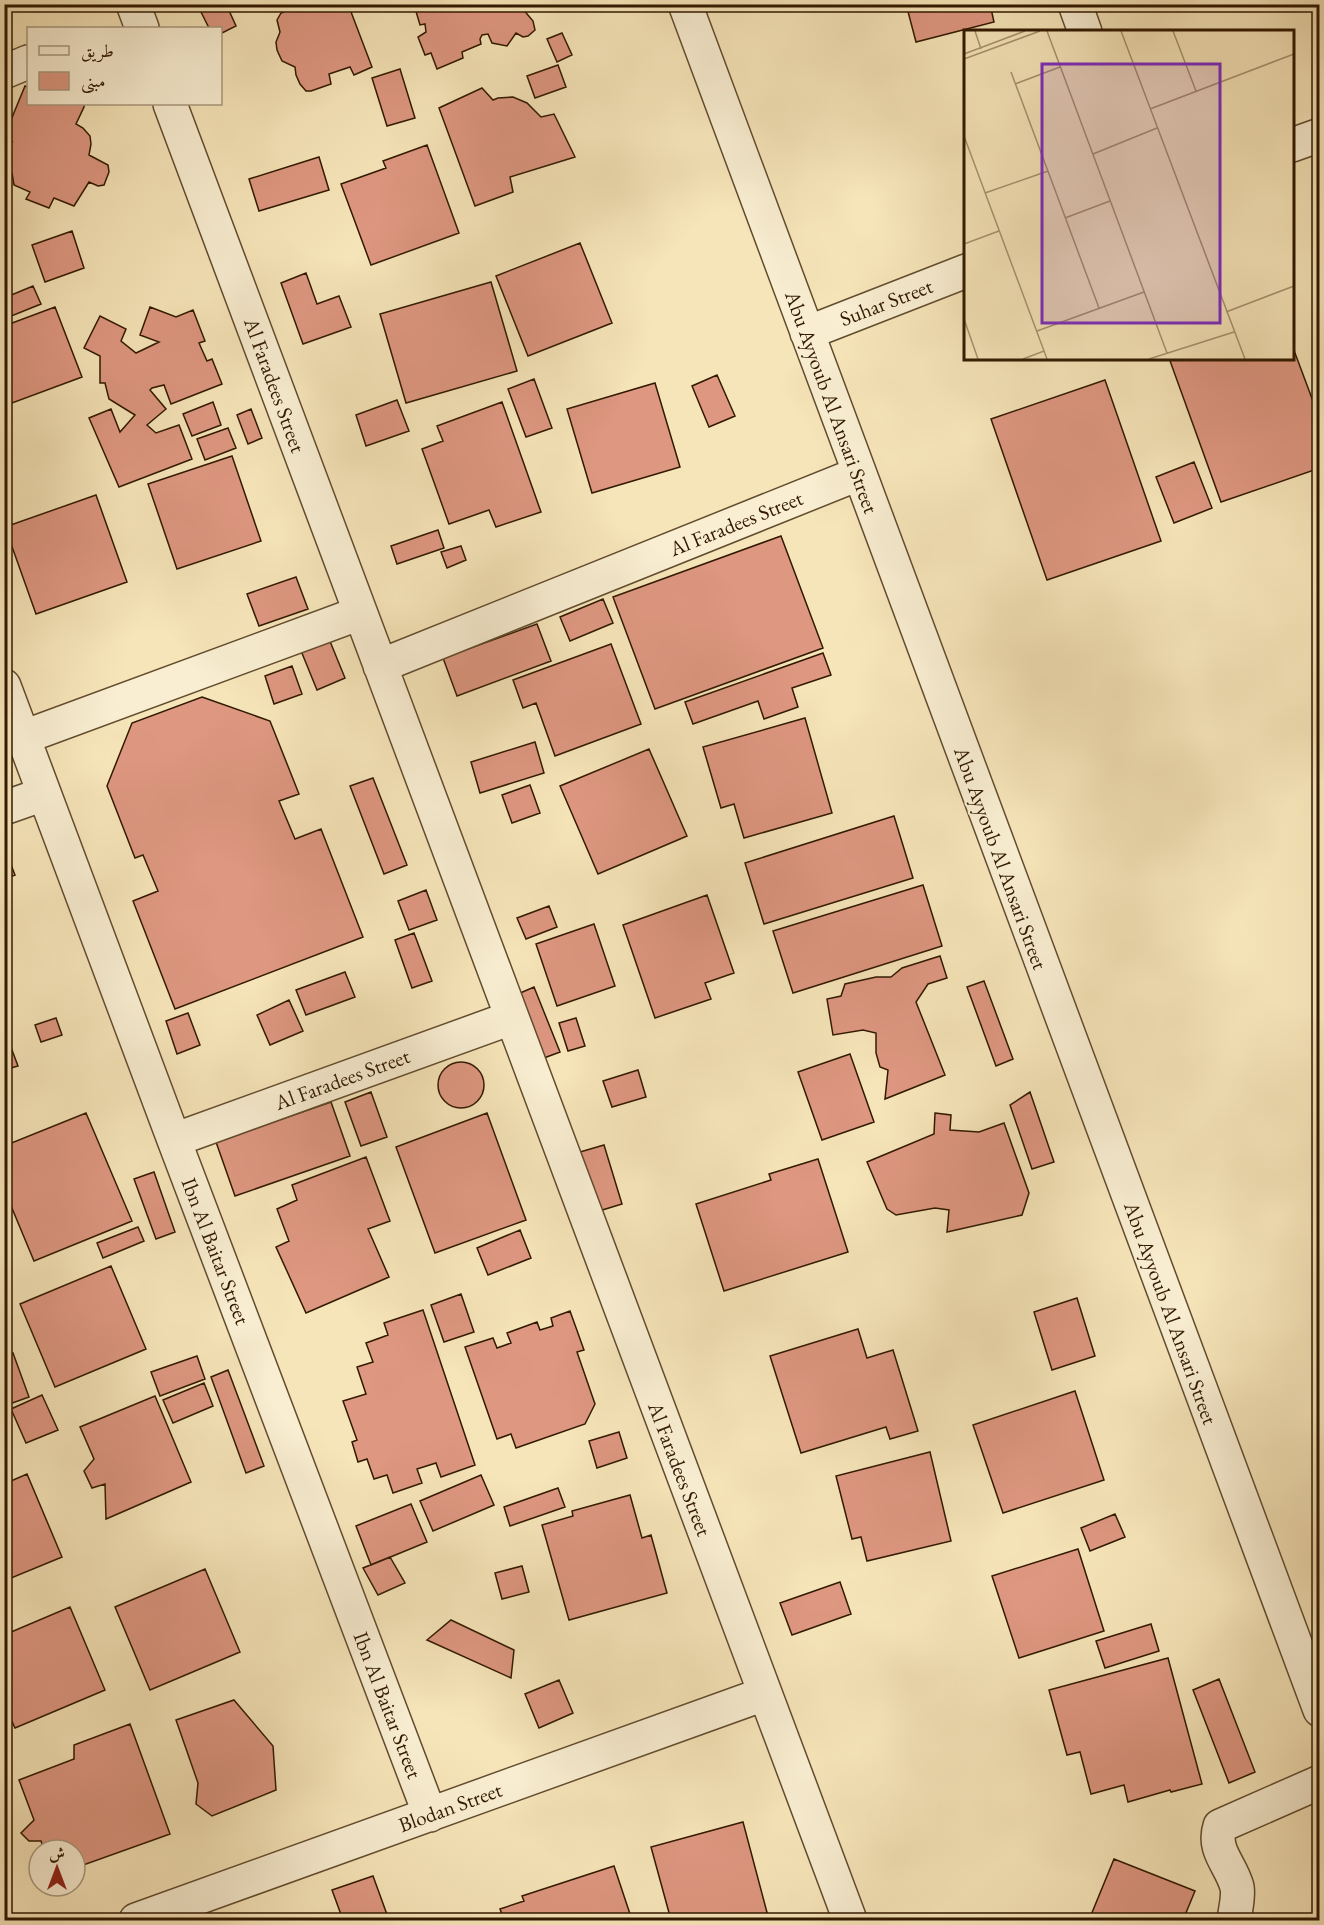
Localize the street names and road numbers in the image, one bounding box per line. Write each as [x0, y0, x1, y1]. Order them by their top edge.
street label: Suhar Street [836, 272, 937, 332]
street label: Abu Ayyoub Al Ansari Street [779, 286, 885, 517]
street label: Al Faradees Street [238, 313, 312, 457]
street label: Al Faradees Street [664, 484, 807, 562]
street label: Abu Ayyoub Al Ansari Street [948, 742, 1054, 973]
street label: Al Faradees Street [270, 1042, 414, 1116]
street label: Ibn Al Baitar Street [176, 1174, 257, 1329]
street label: Abu Ayyoub Al Ansari Street [1118, 1197, 1224, 1428]
street label: Al Faradees Street [642, 1397, 718, 1540]
street label: Ibn Al Baitar Street [348, 1628, 429, 1783]
street label: Blodan Street [395, 1776, 506, 1838]

